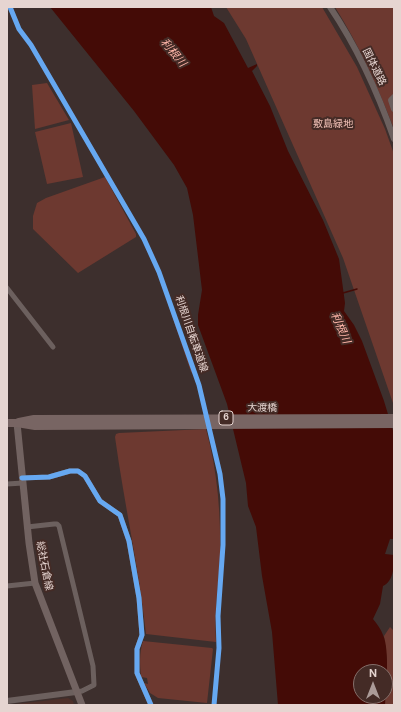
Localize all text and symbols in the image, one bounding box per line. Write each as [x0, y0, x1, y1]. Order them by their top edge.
water label: 利根川 [157, 36, 189, 70]
street label: 国体道路 [360, 46, 388, 88]
park label: 敷島緑地 [313, 118, 353, 130]
street label: 利根川自転車道線 [172, 294, 210, 374]
water label: 利根川 [327, 310, 353, 346]
street label: 大渡橋 [247, 402, 277, 414]
road number: 6 [219, 411, 233, 425]
street label: 総社石倉線 [33, 540, 55, 592]
north arrow [353, 664, 393, 704]
text: N [369, 666, 377, 680]

